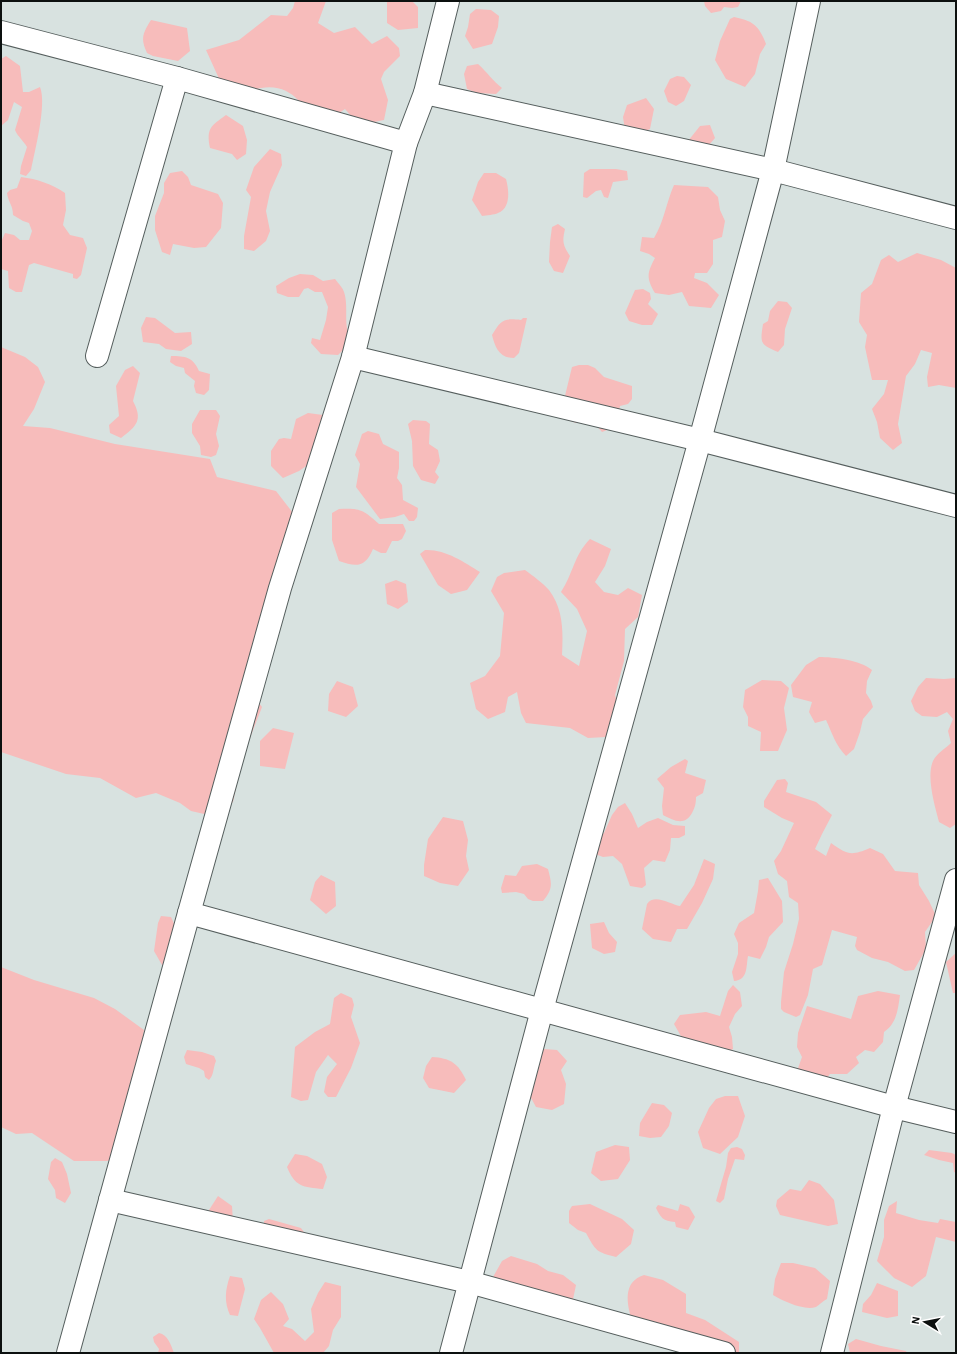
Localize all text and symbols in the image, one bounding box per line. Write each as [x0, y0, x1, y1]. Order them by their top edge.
north arrow [905, 1302, 945, 1342]
text: N [910, 1316, 922, 1325]

